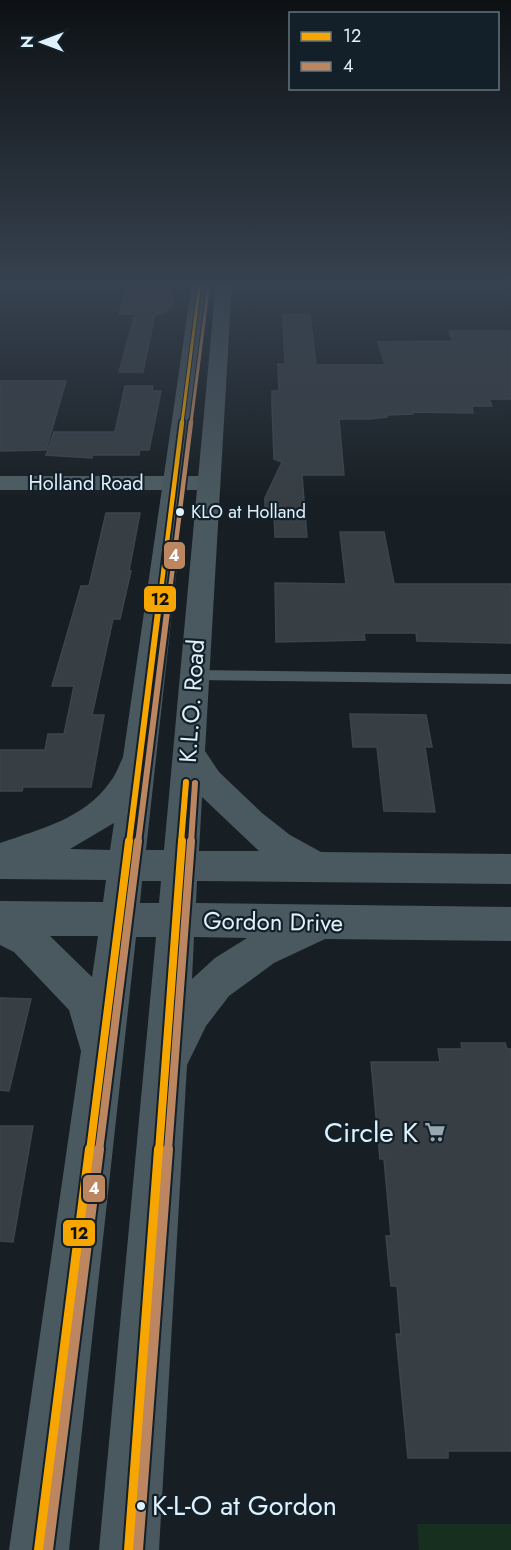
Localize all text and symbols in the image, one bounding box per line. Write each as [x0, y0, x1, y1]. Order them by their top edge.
north arrow [12, 12, 72, 72]
legend [289, 12, 499, 90]
text: 12 [343, 23, 361, 49]
text: N [16, 36, 39, 48]
text: 4 [343, 53, 354, 79]
street label: Holland Road [28, 469, 144, 498]
place label: KLO at Holland [191, 499, 306, 525]
marker: KLO at Holland [174, 506, 186, 518]
line badge: 4 [163, 541, 186, 570]
text: 4 [168, 544, 180, 567]
line badge: 12 [143, 585, 177, 613]
text: 12 [151, 588, 169, 611]
street label: K.L.O. Road [170, 638, 213, 764]
street label: Gordon Drive [203, 903, 343, 940]
place label: Circle K [324, 1112, 418, 1153]
supermarket icon: Circle K [423, 1120, 447, 1144]
line badge: 4 [82, 1174, 106, 1203]
text: 4 [88, 1177, 100, 1200]
line badge: 12 [62, 1219, 96, 1247]
text: 12 [70, 1222, 88, 1245]
place label: K-L-O at Gordon [152, 1486, 337, 1525]
marker: K-L-O at Gordon [135, 1500, 147, 1512]

